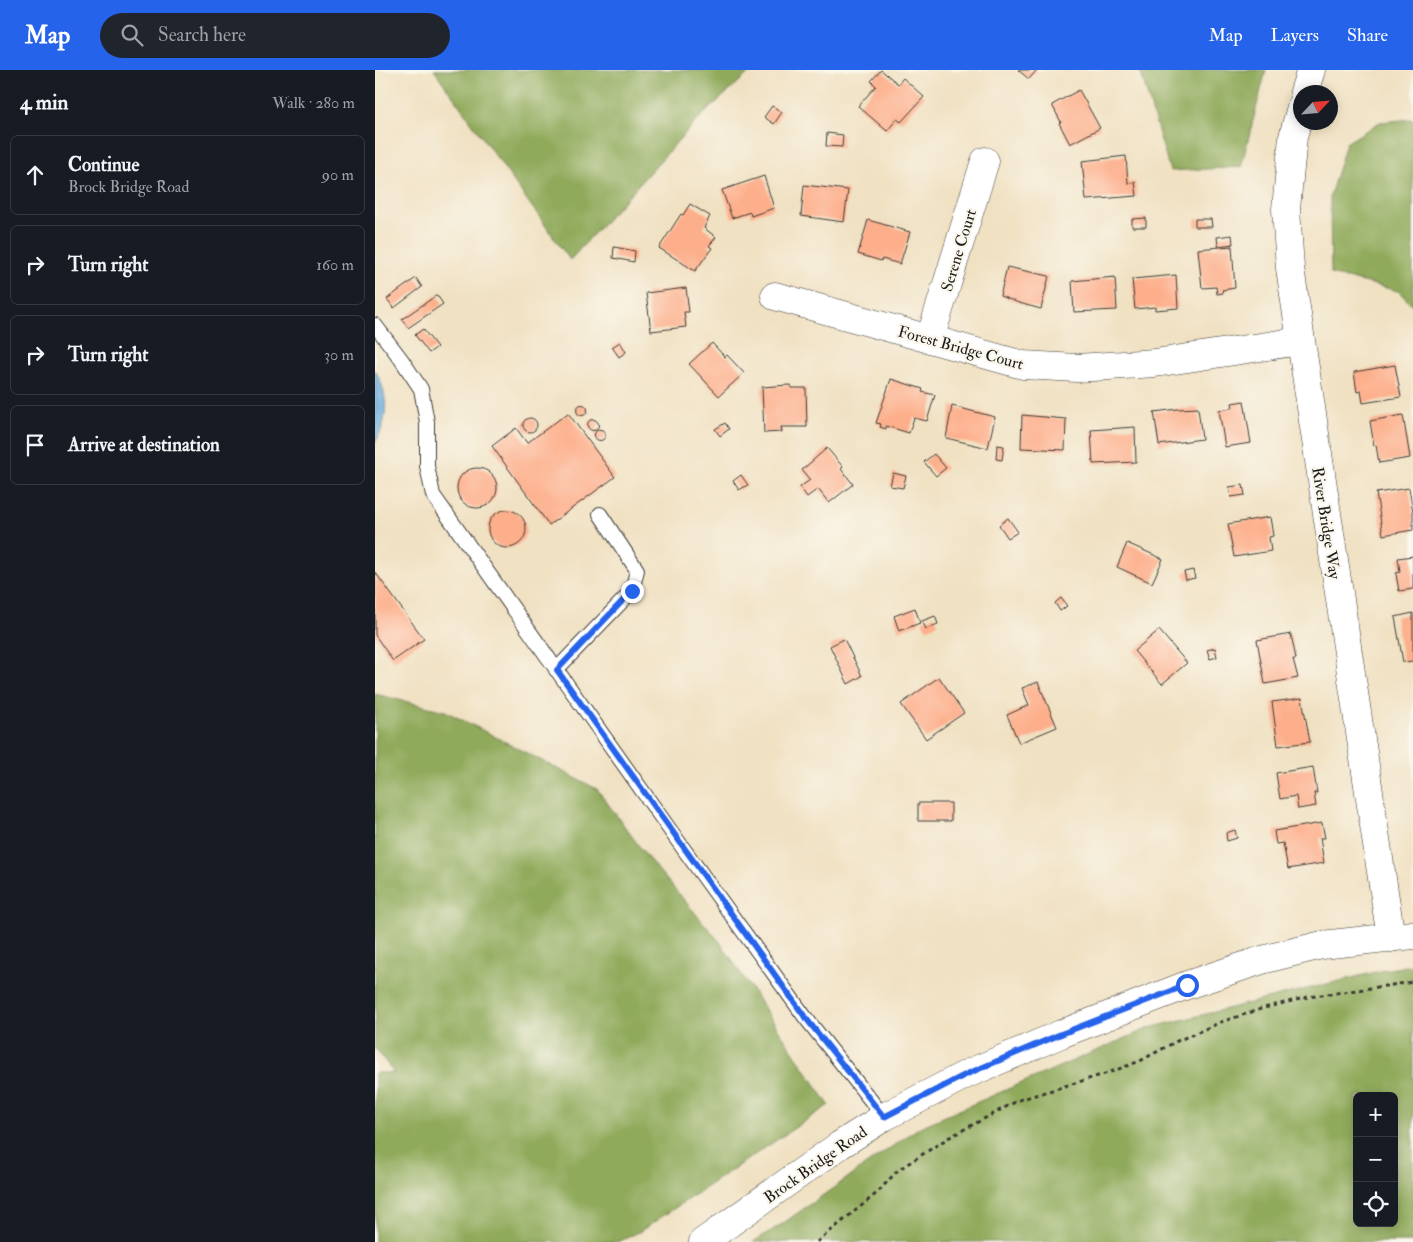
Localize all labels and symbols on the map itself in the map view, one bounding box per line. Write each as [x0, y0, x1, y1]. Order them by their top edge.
north arrow [1293, 85, 1338, 130]
street label: Serene Court [937, 207, 981, 294]
street label: Forest Bridge Court [896, 322, 1026, 374]
street label: River Bridge Way [1307, 466, 1345, 582]
route end [621, 580, 644, 603]
route start [1176, 974, 1199, 997]
street label: Brock Bridge Road [760, 1122, 871, 1208]

